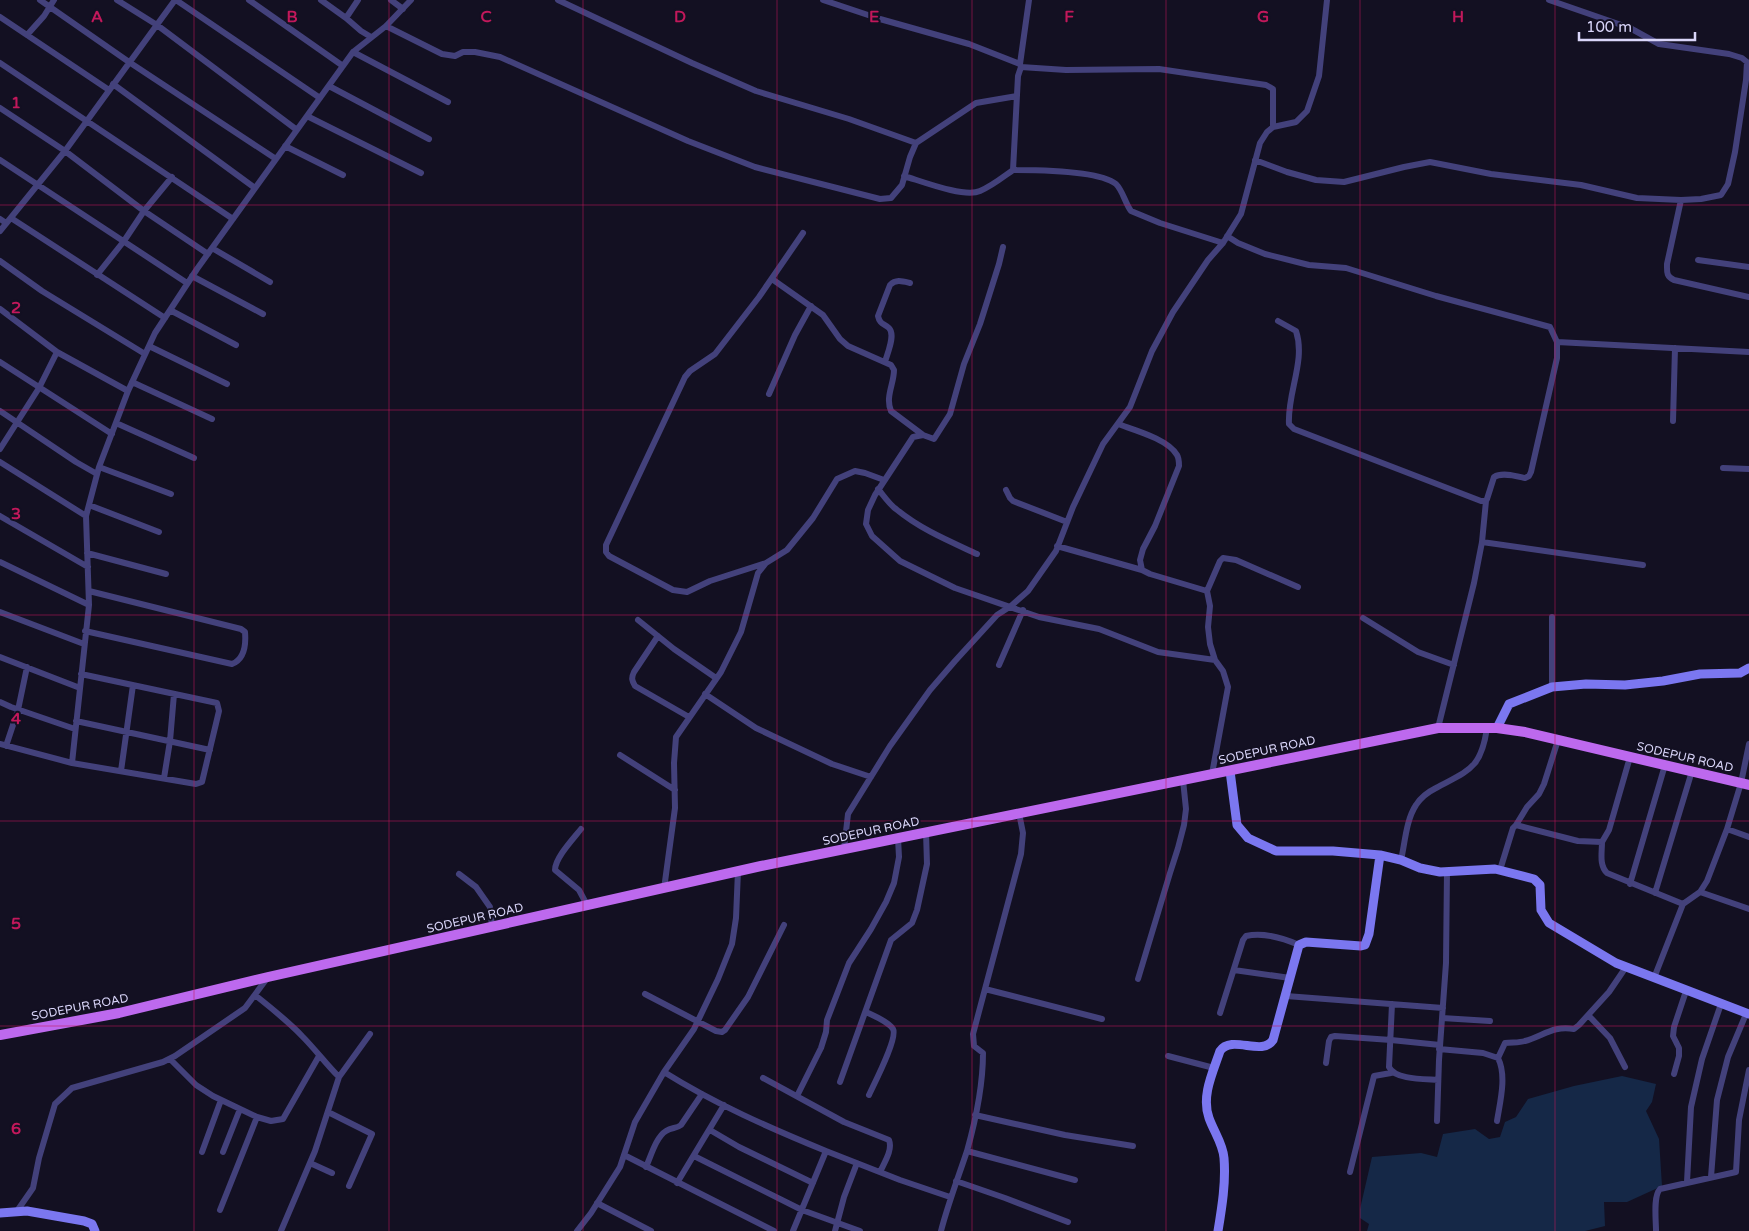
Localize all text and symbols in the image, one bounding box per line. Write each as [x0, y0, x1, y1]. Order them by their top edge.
text: A [91, 7, 103, 27]
text: B [286, 7, 298, 27]
text: C [480, 7, 492, 27]
text: D [674, 7, 686, 27]
text: E [869, 7, 879, 27]
text: F [1064, 7, 1074, 27]
text: G [1257, 7, 1269, 27]
text: H [1452, 7, 1464, 27]
scale bar [1579, 10, 1695, 42]
text: 100 m [1586, 18, 1632, 36]
text: 1 [11, 93, 21, 113]
text: 2 [11, 298, 21, 318]
text: 3 [11, 504, 21, 524]
text: 4 [11, 709, 21, 729]
street label: SODEPUR ROAD [1217, 733, 1317, 767]
street label: SODEPUR ROAD [1635, 739, 1735, 775]
street label: SODEPUR ROAD [821, 814, 921, 848]
street label: SODEPUR ROAD [425, 900, 525, 936]
text: 5 [11, 914, 21, 934]
street label: SODEPUR ROAD [30, 991, 130, 1023]
text: 6 [11, 1119, 21, 1139]

